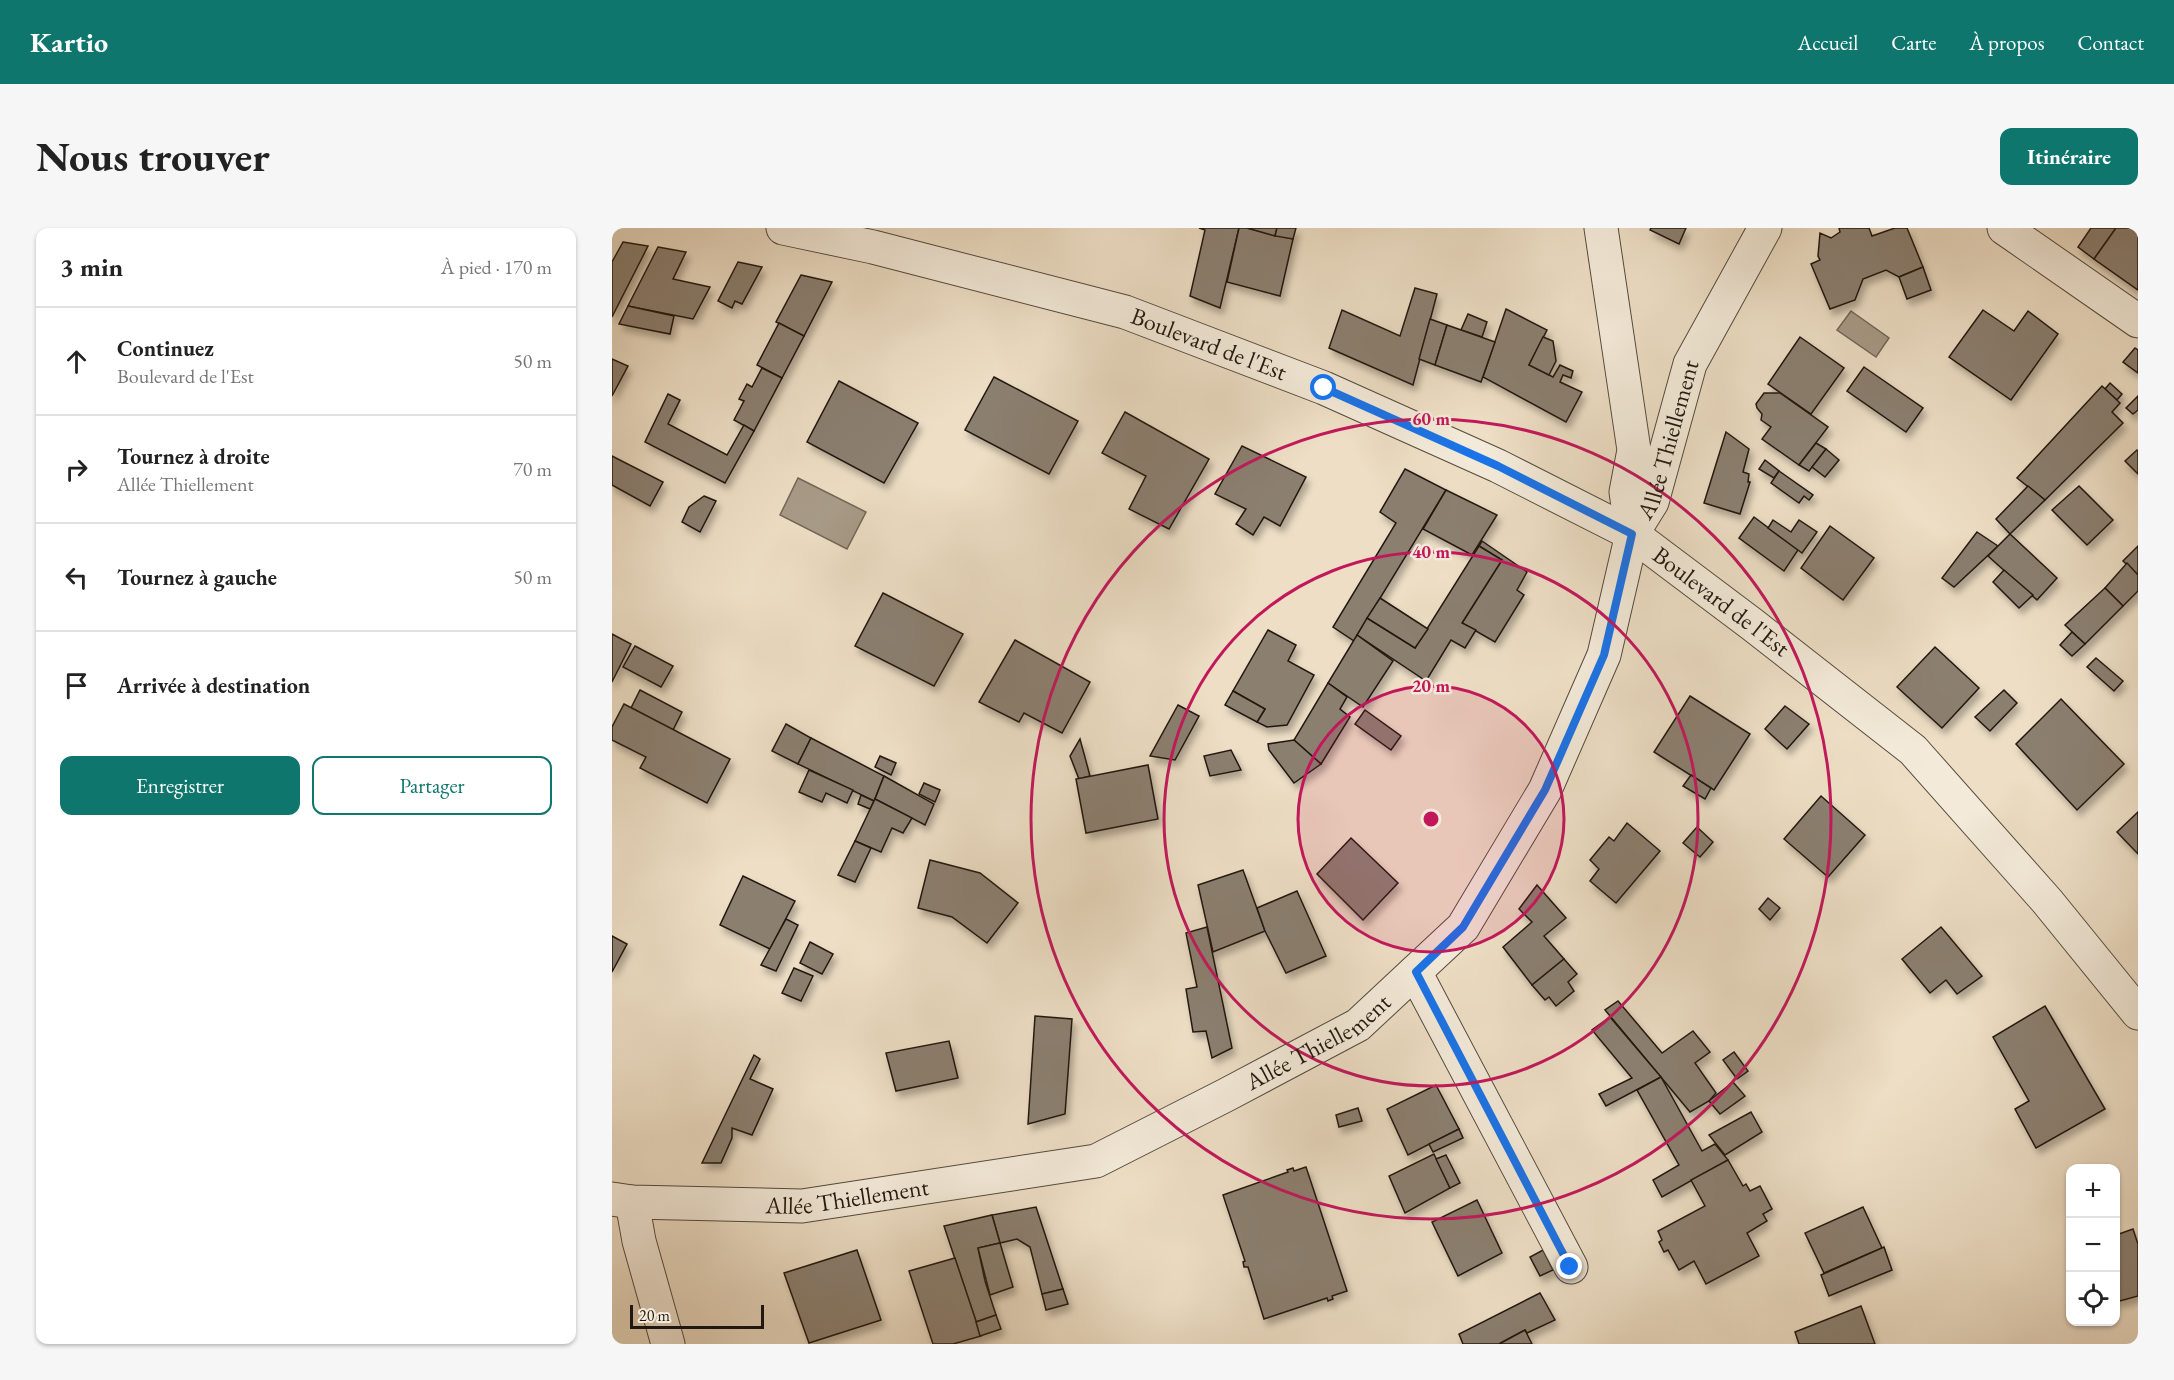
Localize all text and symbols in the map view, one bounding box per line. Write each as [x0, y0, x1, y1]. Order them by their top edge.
text: Kartio [30, 24, 108, 60]
text: Accueil [1798, 29, 1858, 56]
text: Carte [1891, 29, 1936, 56]
text: À propos [1969, 29, 2044, 56]
text: Contact [2077, 29, 2144, 56]
button: Itinéraire [2000, 128, 2138, 185]
text: Nous trouver [36, 129, 270, 184]
text: 3 min [60, 250, 123, 284]
text: À pied · 170 m [441, 254, 552, 280]
street label: Boulevard de l'Est [1127, 300, 1292, 388]
text: Continuez [117, 334, 214, 363]
icon: ahead [60, 345, 93, 378]
text: 50 m [513, 348, 552, 374]
street label: Allée Thiellement [1629, 356, 1706, 526]
text: Boulevard de l'Est [117, 363, 254, 389]
route start [1310, 374, 1336, 400]
text: 60 m [1412, 407, 1450, 430]
text: Tournez à droite [117, 442, 270, 471]
icon: right [60, 453, 93, 486]
text: 70 m [513, 456, 552, 482]
text: Allée Thiellement [117, 471, 254, 497]
street label: Boulevard de l'Est [1647, 539, 1797, 663]
text: 40 m [1412, 540, 1450, 563]
icon: left [60, 561, 93, 594]
text: Tournez à gauche [117, 563, 277, 592]
text: 50 m [513, 564, 552, 590]
icon: arrive [60, 669, 93, 702]
text: Arrivée à destination [117, 671, 310, 700]
text: 20 m [1412, 674, 1450, 697]
button: Enregistrer [60, 756, 300, 815]
button: Partager [312, 756, 552, 815]
centre of rings [1421, 809, 1441, 829]
street label: Allée Thiellement [1239, 986, 1397, 1097]
map controls [2066, 1164, 2120, 1326]
button: + [2066, 1164, 2120, 1218]
street label: Allée Thiellement [764, 1171, 931, 1221]
button: − [2066, 1218, 2120, 1272]
route end [1556, 1253, 1582, 1279]
button: locate [2066, 1272, 2120, 1326]
scale bar [630, 1302, 764, 1330]
text: 20 m [639, 1305, 670, 1326]

